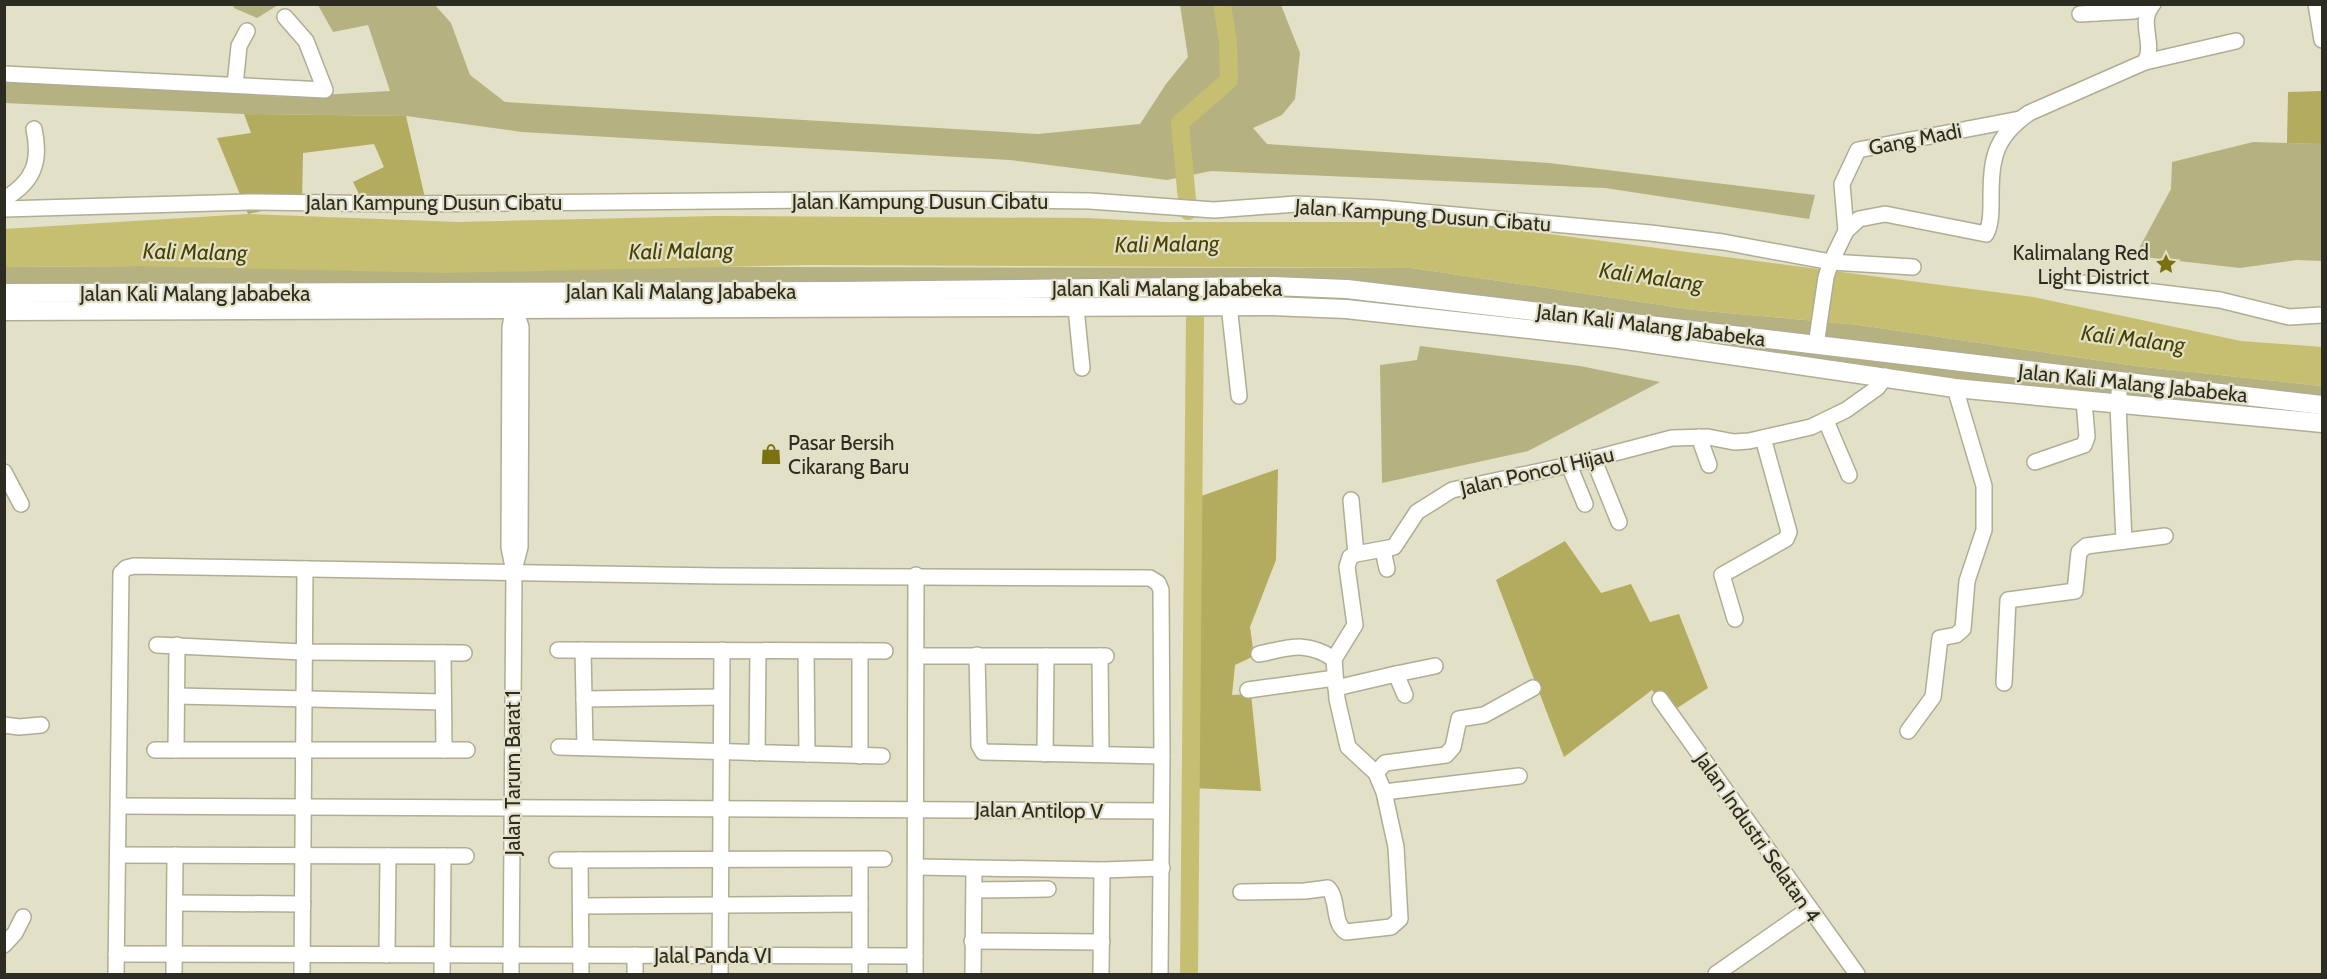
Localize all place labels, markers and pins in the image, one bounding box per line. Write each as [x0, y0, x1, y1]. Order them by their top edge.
place label: Kalimalang Red Light District [2013, 240, 2149, 289]
place icon: Kalimalang Red Light District [2154, 252, 2178, 276]
place label: Pasar Bersih Cikarang Baru [788, 430, 909, 479]
shop icon: Pasar Bersih Cikarang Baru [759, 442, 783, 466]

